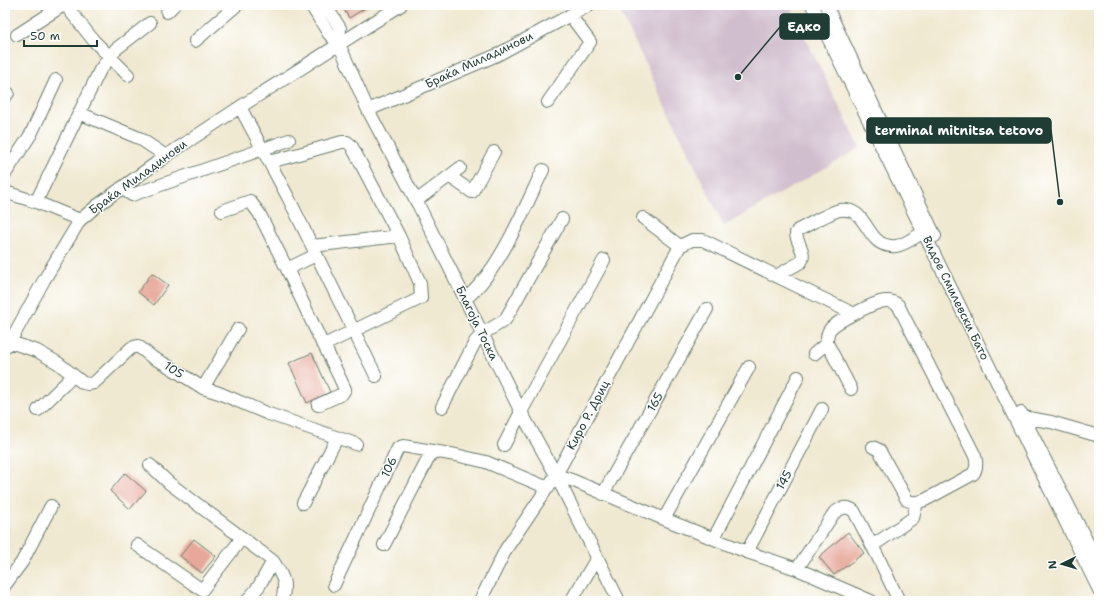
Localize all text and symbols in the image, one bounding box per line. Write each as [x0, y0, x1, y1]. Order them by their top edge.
callout: Едко [780, 14, 829, 39]
text: Едко [787, 18, 821, 35]
scale bar [24, 22, 97, 48]
text: 50 m [30, 28, 60, 44]
street label: Браќа Миладинови [422, 28, 536, 92]
callout: terminal mitnitsa tetovo [867, 118, 1051, 143]
text: terminal mitnitsa tetovo [875, 122, 1043, 139]
street label: Браќа Миладинови [86, 136, 190, 218]
street label: Видое Смилевски Бато [919, 233, 993, 363]
street label: Благоја Тоска [452, 283, 502, 363]
street label: 105 [161, 358, 187, 382]
street label: Киро Р. Дриц [563, 377, 613, 453]
street label: 165 [643, 389, 667, 415]
street label: 106 [377, 454, 401, 480]
street label: 145 [772, 467, 796, 493]
north arrow [1042, 544, 1082, 584]
text: N [1045, 560, 1060, 570]

